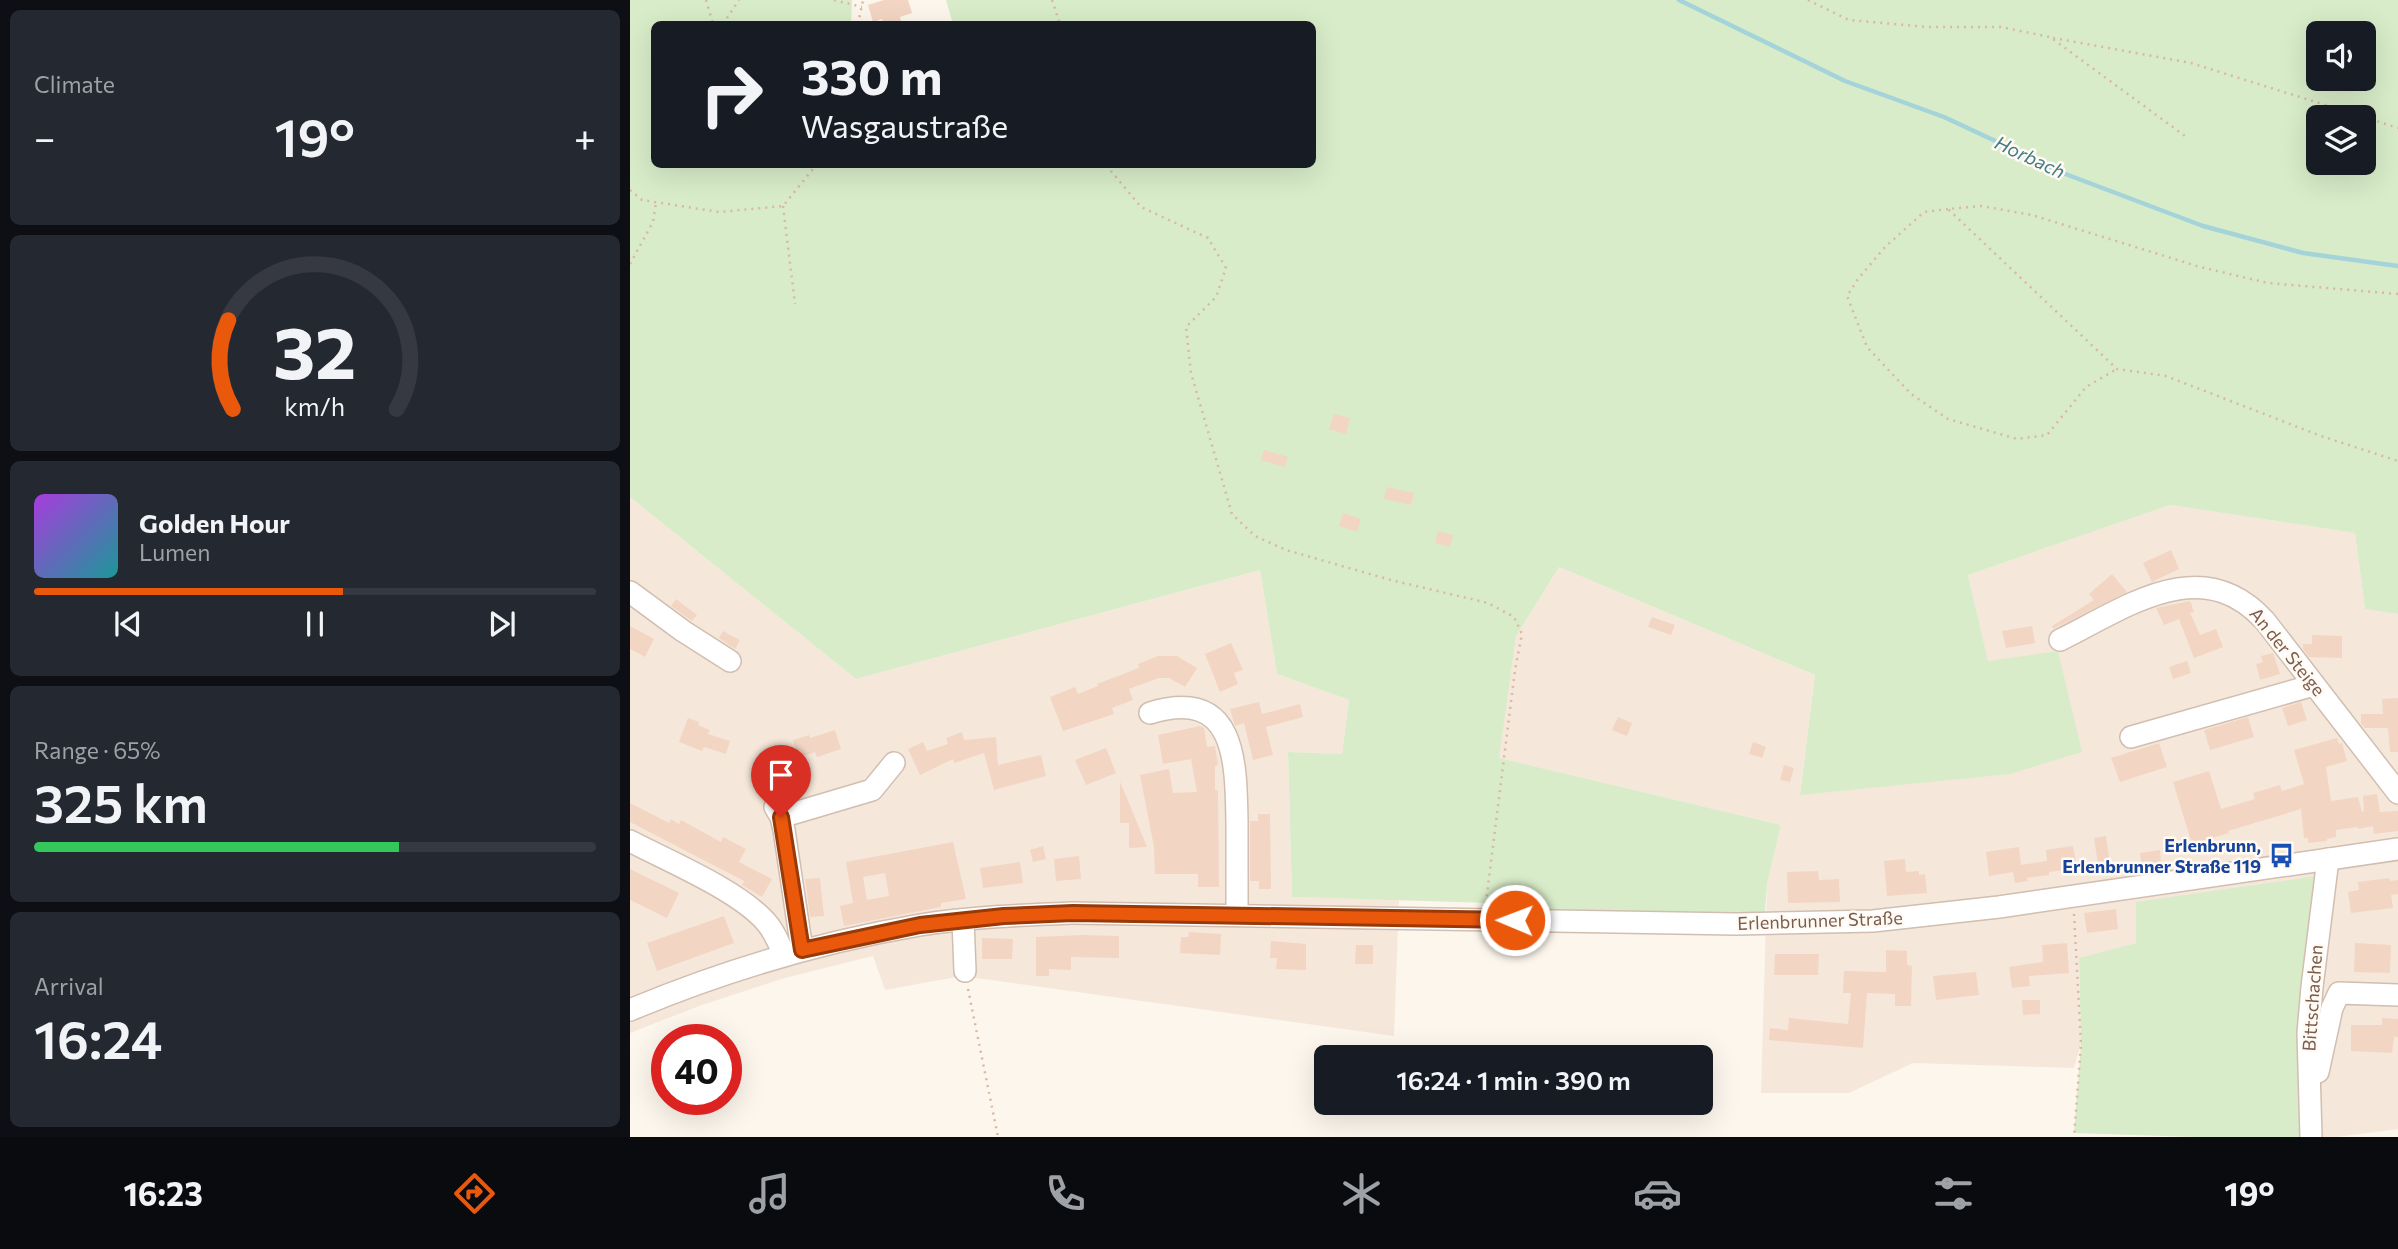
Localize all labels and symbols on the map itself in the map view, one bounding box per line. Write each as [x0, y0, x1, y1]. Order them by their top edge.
water label: Horbach [1992, 130, 2069, 183]
street label: An der Steige [2245, 603, 2330, 700]
pin [751, 745, 811, 817]
place label: Erlenbrunn, Erlenbrunner Straße 119 [2062, 834, 2261, 877]
bus stop icon: Erlenbrunn, Erlenbrunner Straße 119 [2267, 842, 2295, 870]
position arrow [1478, 883, 1552, 957]
street label: Erlenbrunner Straße [1737, 906, 1903, 934]
street label: Bittschachen [2297, 944, 2327, 1052]
speed limit sign: 40 [651, 1024, 742, 1115]

